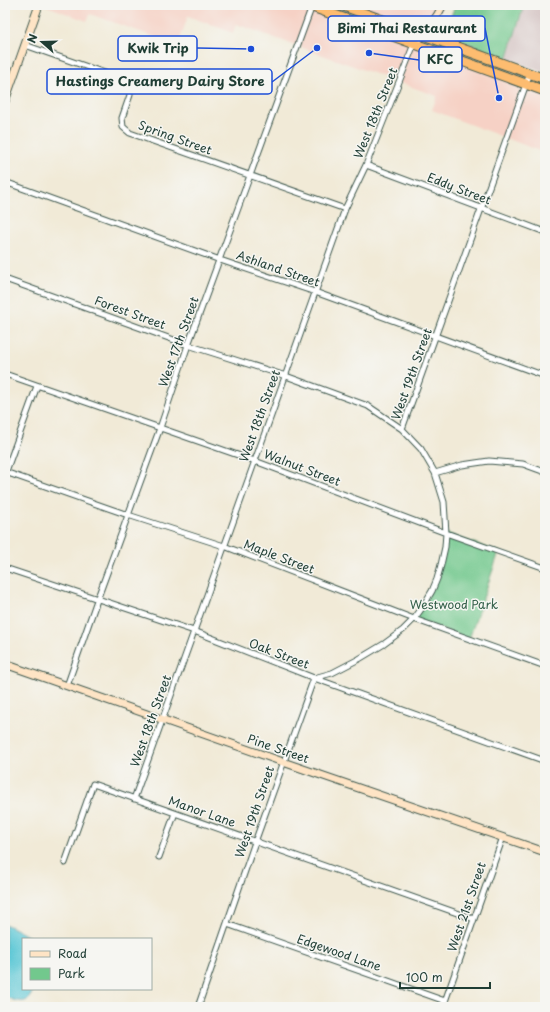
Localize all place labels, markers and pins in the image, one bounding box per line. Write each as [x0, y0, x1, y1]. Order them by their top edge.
callout: Bimi Thai Restaurant [328, 16, 485, 41]
callout: Kwik Trip [118, 36, 197, 61]
callout: KFC [419, 47, 462, 72]
callout: Hastings Creamery Dairy Store [47, 69, 272, 94]

